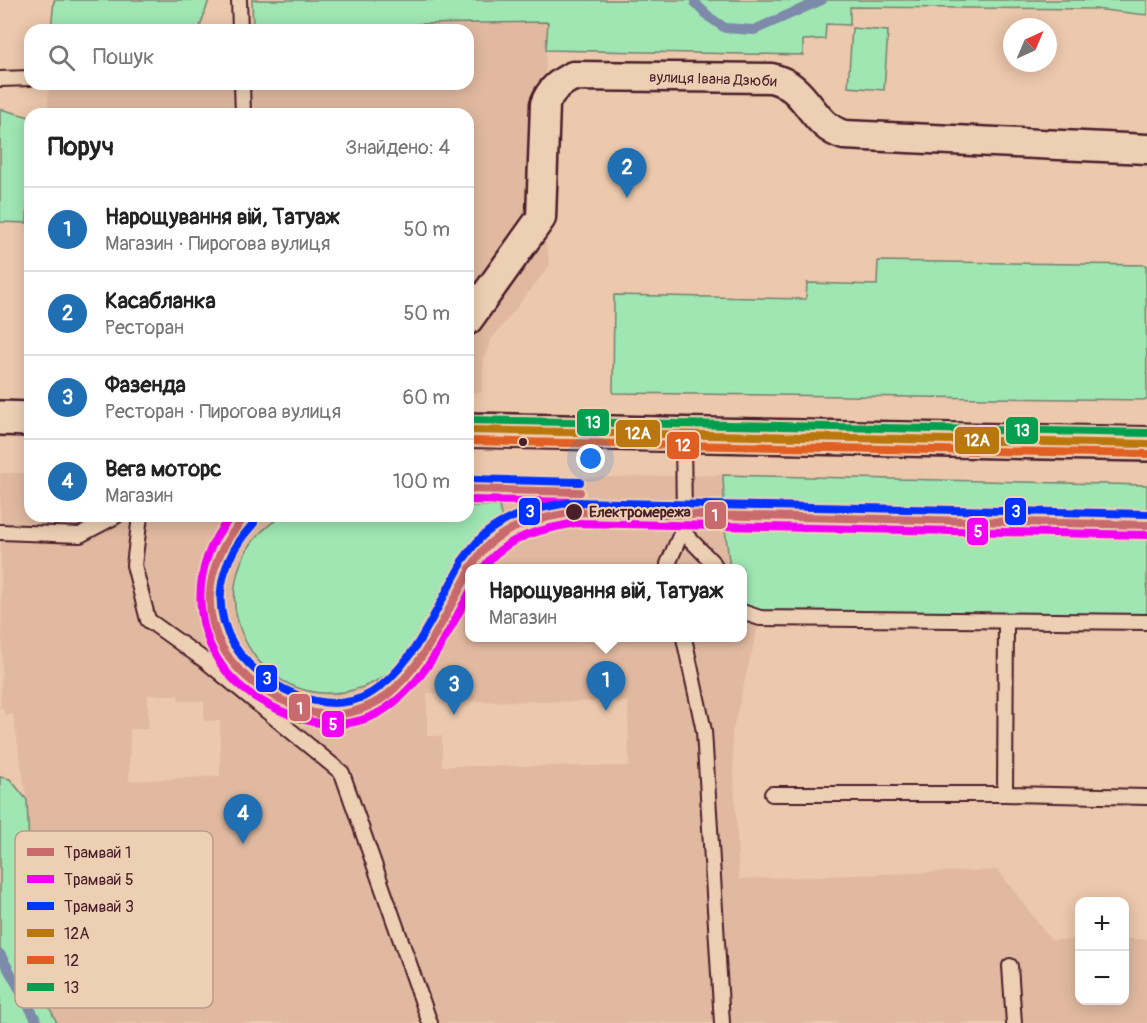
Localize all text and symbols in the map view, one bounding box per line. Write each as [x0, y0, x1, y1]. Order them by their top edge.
north arrow [1003, 18, 1057, 72]
search box [24, 24, 474, 90]
icon: search [45, 41, 78, 74]
text: Пошук [93, 43, 154, 71]
street label: вулиця Івана Дзюби [649, 68, 777, 91]
text: Поруч [48, 131, 114, 163]
text: Знайдено: 4 [345, 135, 450, 160]
pin: 2 [608, 148, 646, 198]
text: Нарощування вій, Татуаж [105, 203, 339, 231]
text: 1 [64, 217, 71, 242]
text: 50 m [403, 217, 450, 242]
text: Магазин · Пирогова вулиця [105, 231, 330, 256]
text: Касабланка [105, 287, 216, 315]
text: 2 [62, 301, 73, 326]
text: 50 m [403, 301, 450, 326]
text: Ресторан [105, 315, 184, 340]
text: Фазенда [105, 371, 186, 399]
text: 3 [62, 385, 73, 410]
text: 60 m [403, 385, 450, 410]
text: Ресторан · Пирогова вулиця [105, 399, 341, 424]
line badge: 13 [576, 408, 610, 437]
text: 13 [585, 413, 601, 433]
line badge: 13 [1005, 416, 1039, 445]
line badge: 12А [615, 419, 661, 448]
text: 13 [1014, 421, 1030, 441]
text: 12А [625, 424, 651, 444]
line badge: 12А [954, 426, 1000, 455]
line badge: 12 [666, 431, 700, 460]
text: 12А [964, 431, 990, 451]
unlabelled marker [517, 436, 529, 448]
text: 12 [675, 436, 691, 456]
your location [576, 444, 605, 473]
text: Вега моторс [105, 455, 222, 483]
text: 4 [62, 469, 73, 494]
text: 100 m [393, 469, 450, 494]
text: Магазин [105, 483, 173, 508]
line badge: 3 [518, 497, 541, 526]
line badge: 3 [1004, 497, 1027, 526]
line badge: 1 [704, 501, 727, 530]
text: 3 [526, 502, 535, 522]
marker: Електромережа [564, 502, 584, 522]
text: 3 [1012, 502, 1021, 522]
place label: Електромережа [589, 503, 691, 522]
text: 1 [712, 506, 718, 526]
line badge: 5 [966, 517, 989, 546]
text: 5 [974, 522, 983, 542]
popup [465, 564, 747, 642]
text: Нарощування вій, Татуаж [489, 577, 723, 605]
text: Магазин [489, 605, 557, 630]
pin: 1 [586, 662, 626, 711]
line badge: 3 [255, 664, 278, 693]
pin: 3 [434, 666, 474, 715]
text: 3 [263, 669, 272, 689]
line badge: 1 [288, 693, 311, 722]
text: 1 [297, 699, 303, 719]
line badge: 5 [321, 710, 345, 738]
text: 5 [329, 715, 338, 735]
pin: 4 [224, 794, 262, 844]
legend [15, 831, 213, 1008]
text: Трамвай 1 [64, 843, 131, 863]
text: Трамвай 5 [64, 870, 134, 890]
text: Трамвай 3 [64, 897, 134, 917]
map controls [1075, 897, 1129, 1005]
button: + [1075, 897, 1129, 951]
text: 12А [64, 924, 90, 944]
text: 12 [64, 951, 79, 971]
button: − [1075, 951, 1129, 1005]
text: 13 [64, 978, 79, 998]

